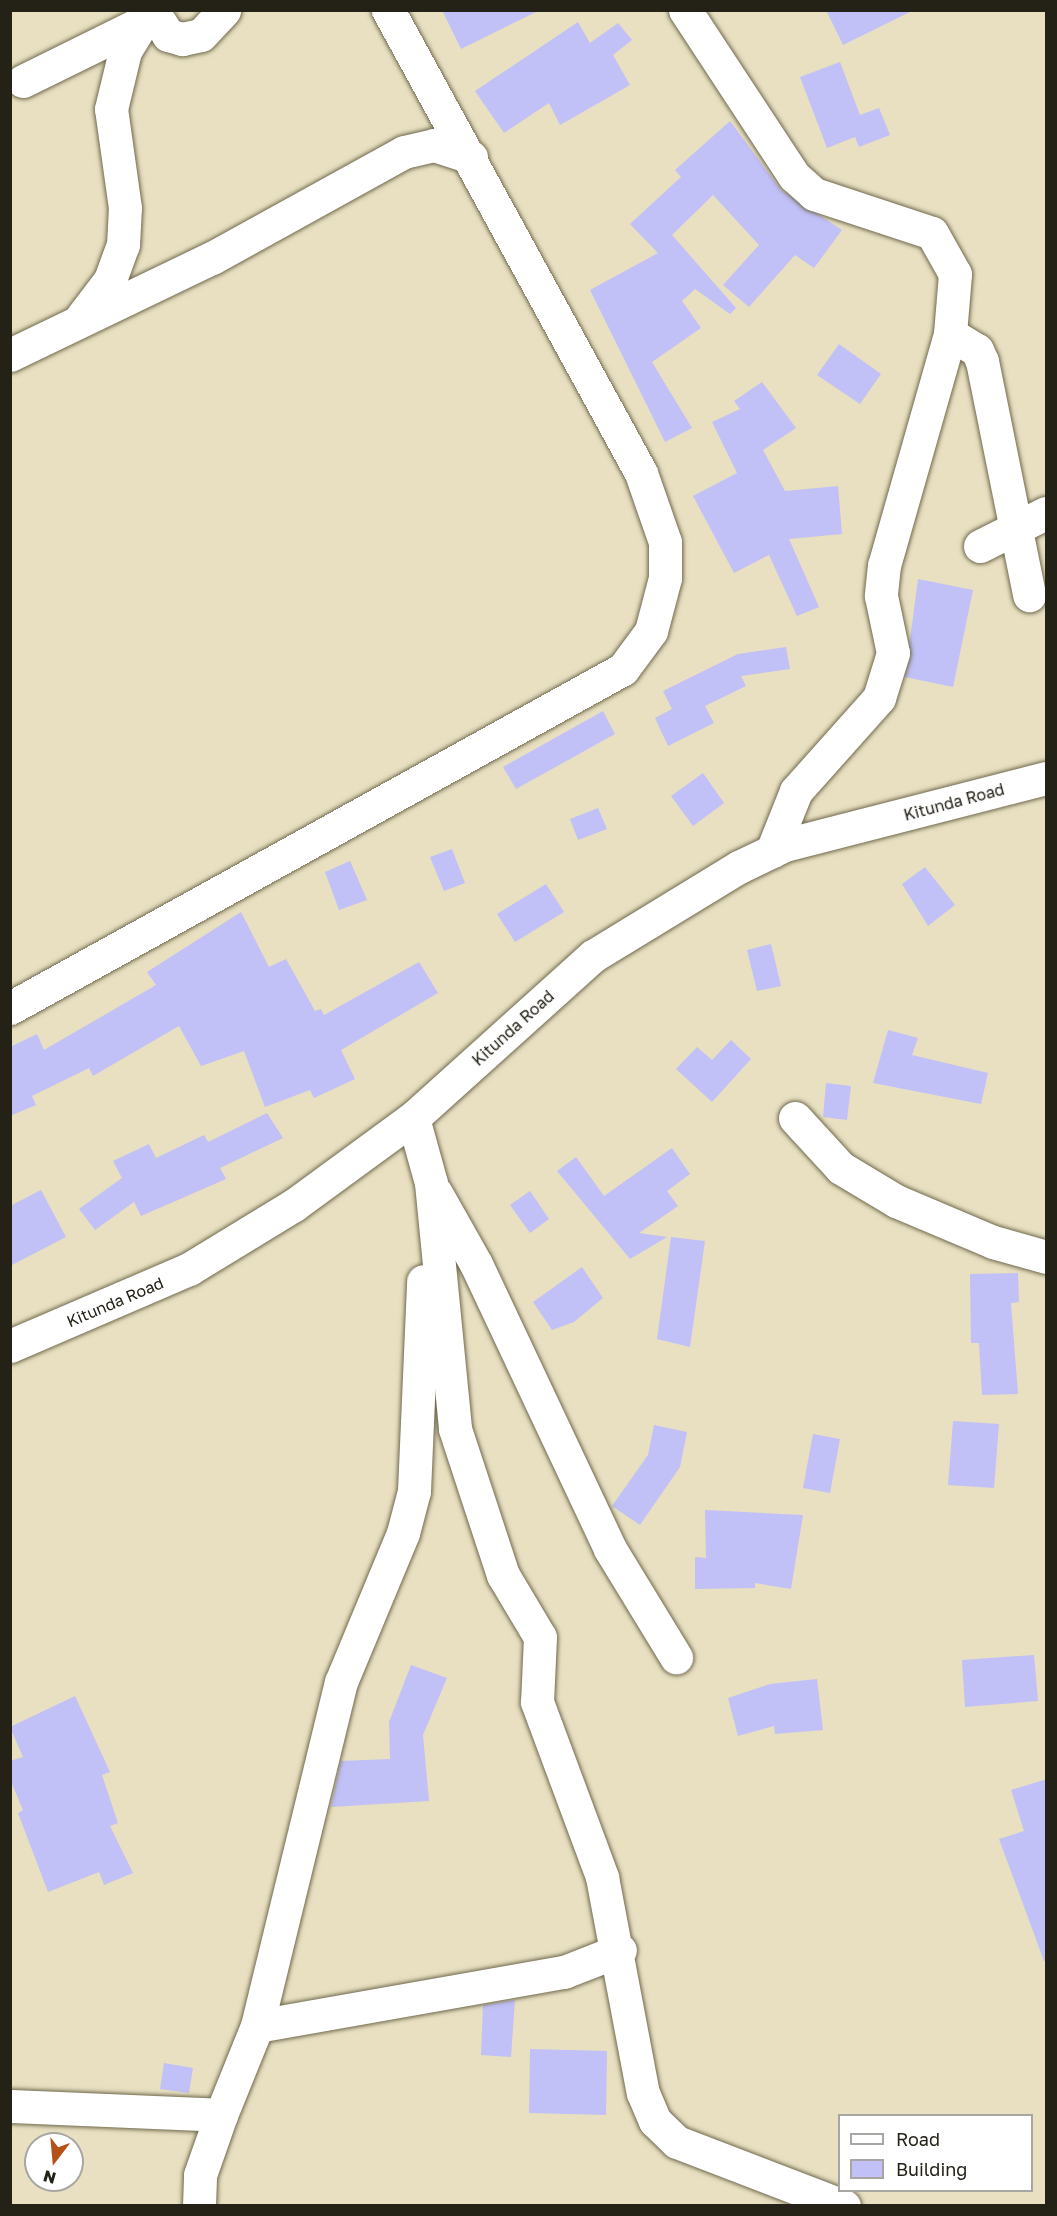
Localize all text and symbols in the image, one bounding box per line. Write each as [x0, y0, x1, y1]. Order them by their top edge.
street label: Kitunda Road [902, 779, 1006, 825]
street label: Kitunda Road [468, 986, 558, 1070]
street label: Kitunda Road [64, 1273, 166, 1331]
legend [838, 2114, 1033, 2192]
text: Road [896, 2128, 940, 2150]
north arrow [24, 2132, 84, 2192]
text: Building [896, 2158, 967, 2180]
text: N [41, 2166, 58, 2189]

